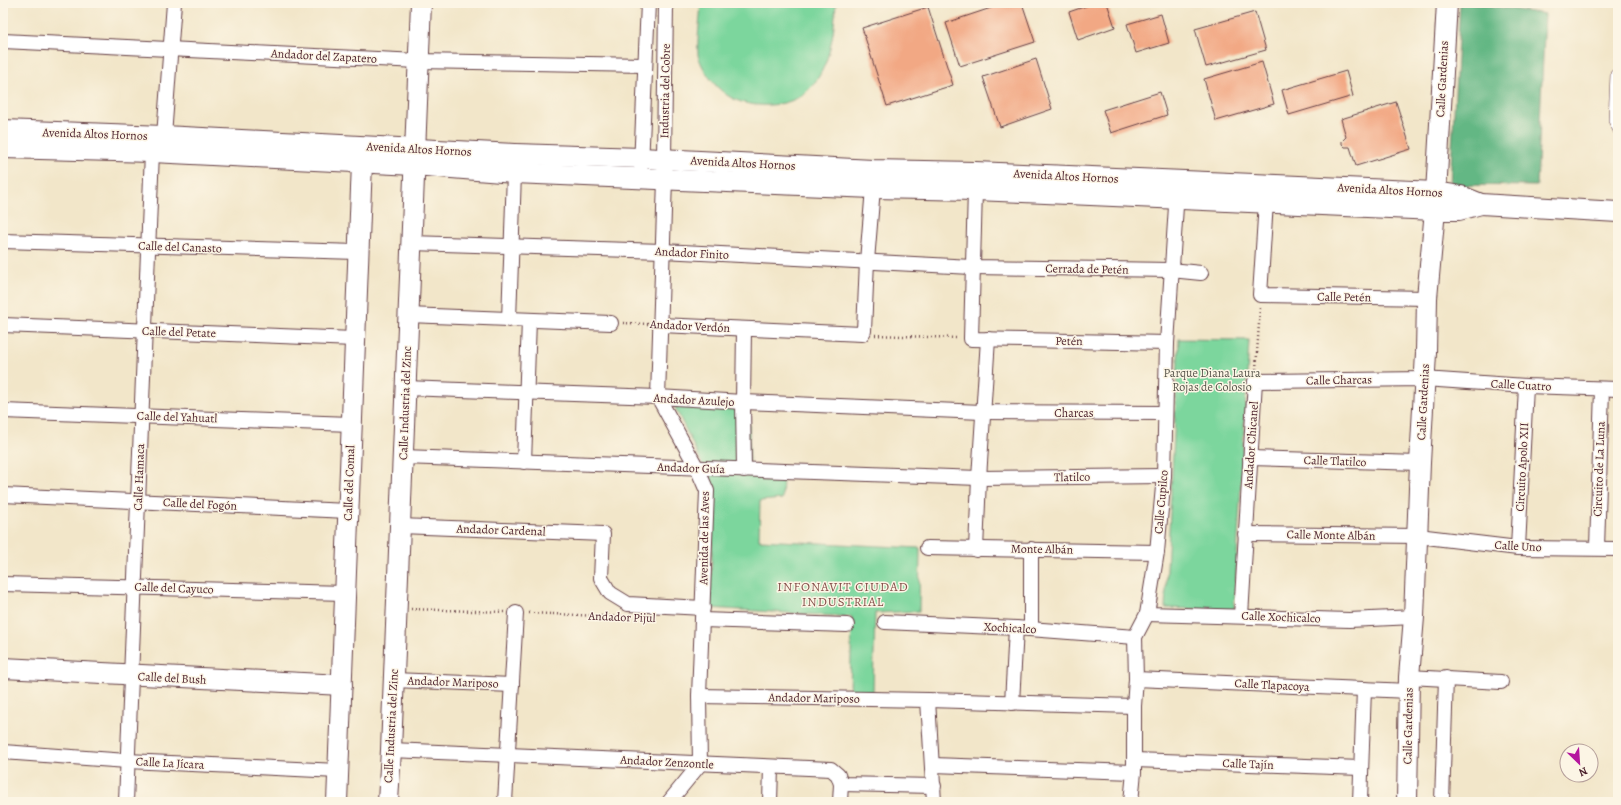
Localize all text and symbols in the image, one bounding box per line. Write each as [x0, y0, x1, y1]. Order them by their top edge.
street label: Calle Gardenias [1432, 40, 1452, 118]
street label: Industria del Cobre [656, 43, 674, 139]
street label: Andador del Zapatero [270, 45, 377, 67]
street label: Avenida Altos Hornos [41, 124, 148, 144]
street label: Avenida Altos Hornos [365, 138, 472, 160]
street label: Avenida Altos Hornos [689, 152, 796, 174]
street label: Avenida Altos Hornos [1012, 165, 1119, 187]
street label: Avenida Altos Hornos [1336, 179, 1443, 201]
street label: Calle del Canasto [138, 238, 222, 256]
street label: Andador Finito [654, 243, 729, 263]
street label: Cerrada de Petén [1045, 260, 1129, 278]
street label: Calle Petén [1317, 289, 1372, 305]
street label: Andador Verdón [649, 316, 731, 336]
street label: Calle del Petate [142, 323, 216, 341]
street label: Petén [1055, 333, 1083, 349]
street label: Calle Industria del Zinc [395, 346, 415, 460]
street label: Calle Gardenias [1413, 363, 1433, 441]
park label: Parque Diana Laura Rojas de Colosio [1163, 365, 1261, 395]
street label: Calle Charcas [1306, 371, 1372, 389]
street label: Calle Cuatro [1490, 375, 1552, 395]
street label: Andador Azulejo [652, 390, 735, 410]
street label: Andador Chicanel [1240, 401, 1262, 490]
street label: Charcas [1054, 405, 1094, 421]
street label: Calle del Yahuatl [136, 408, 218, 426]
street label: Circuito de La Luna [1589, 421, 1609, 517]
street label: Circuito Apolo XII [1512, 422, 1532, 512]
street label: Calle Hamaca [130, 443, 148, 511]
street label: Calle del Comal [340, 445, 358, 521]
street label: Calle Tlatilco [1303, 452, 1367, 470]
street label: Andador Guía [656, 459, 726, 477]
street label: Tlatilco [1054, 469, 1090, 485]
street label: Calle Cupilco [1150, 469, 1172, 535]
street label: Avenida de las Aves [695, 491, 713, 586]
street label: Calle del Fogón [163, 494, 238, 514]
street label: Andador Cardenal [455, 520, 546, 540]
street label: Calle Monte Albán [1286, 526, 1376, 544]
street label: Calle Uno [1494, 537, 1542, 555]
street label: Monte Albán [1011, 540, 1074, 558]
district label: INFONAVIT CIUDAD INDUSTRIAL [777, 578, 909, 610]
street label: Calle del Cayuco [134, 579, 214, 597]
street label: Andador Pijul [587, 608, 656, 626]
street label: Calle Xochicalco [1241, 608, 1321, 626]
street label: Xochicalco [983, 619, 1037, 637]
street label: Calle del Bush [137, 668, 207, 688]
street label: Calle Industria del Zinc [380, 669, 402, 783]
street label: Andador Mariposo [406, 672, 499, 692]
street label: Calle Tlapacoya [1234, 675, 1310, 695]
street label: Calle Gardenias [1399, 687, 1417, 765]
street label: Andador Mariposo [767, 689, 860, 707]
north arrow [1559, 743, 1599, 783]
street label: Andador Zenzontle [619, 752, 714, 772]
street label: Calle La Jícara [135, 753, 205, 773]
street label: Calle Tajín [1222, 755, 1274, 773]
text: N [1576, 763, 1590, 780]

